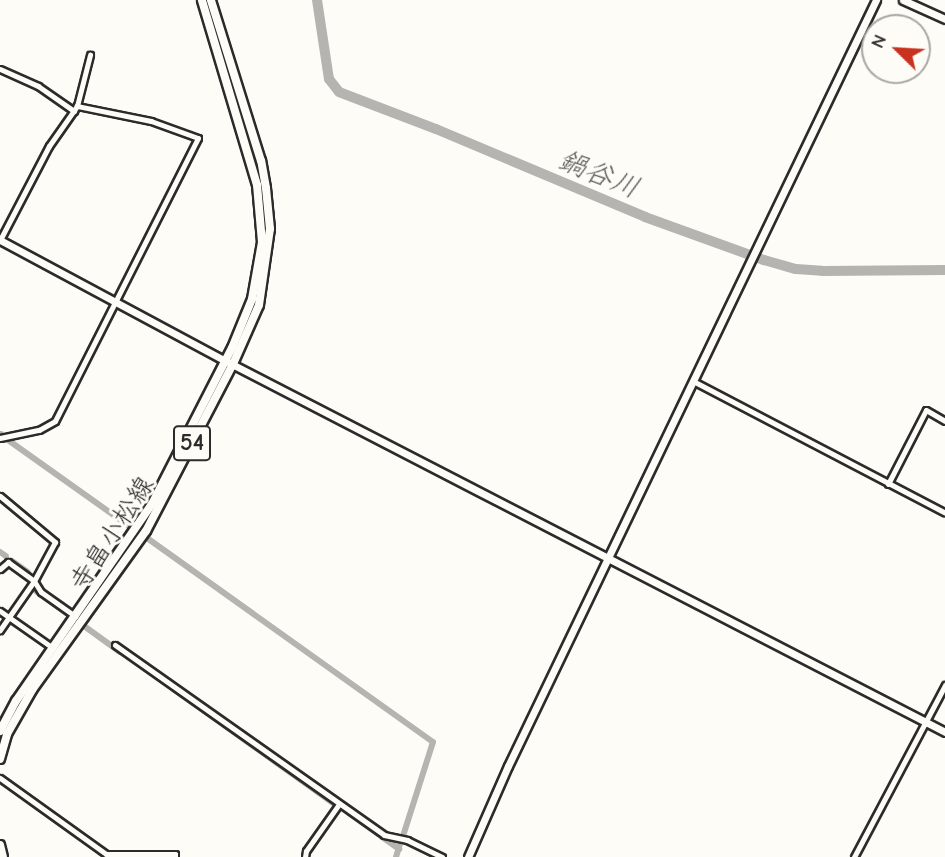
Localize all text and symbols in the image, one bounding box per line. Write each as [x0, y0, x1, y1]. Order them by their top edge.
north arrow [861, 14, 931, 84]
text: N [866, 31, 891, 51]
water label: 鍋谷川 [554, 143, 644, 205]
road number: 54 [173, 422, 211, 463]
street label: 寺畠小松線 [65, 471, 161, 597]

